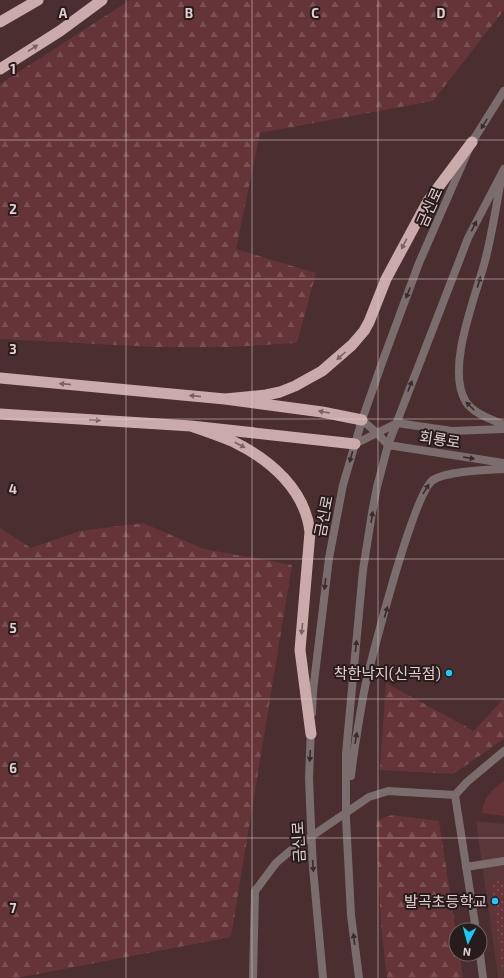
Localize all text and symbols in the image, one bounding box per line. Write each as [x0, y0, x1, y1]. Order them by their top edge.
text: A [59, 5, 68, 21]
text: B [185, 5, 193, 21]
text: C [311, 5, 319, 21]
text: D [437, 5, 446, 21]
one-way arrow [28, 44, 38, 52]
text: 1 [10, 61, 16, 77]
one-way arrow [480, 118, 487, 130]
street label: 금신로 [412, 184, 446, 230]
text: 2 [9, 201, 17, 217]
one-way arrow [471, 221, 477, 232]
one-way arrow [401, 239, 408, 250]
one-way arrow [476, 276, 482, 288]
one-way arrow [404, 288, 410, 300]
text: 3 [9, 341, 17, 357]
one-way arrow [336, 351, 346, 361]
one-way arrow [408, 380, 414, 392]
one-way arrow [59, 381, 71, 388]
one-way arrow [189, 393, 201, 400]
one-way arrow [466, 401, 475, 411]
one-way arrow [318, 409, 330, 415]
one-way arrow [89, 416, 101, 423]
street label: 회룡로 [418, 427, 462, 451]
one-way arrow [234, 442, 246, 449]
one-way arrow [348, 451, 354, 463]
one-way arrow [463, 455, 475, 461]
text: 4 [9, 481, 17, 497]
one-way arrow [423, 483, 430, 494]
street label: 금신로 [310, 494, 336, 538]
one-way arrow [369, 511, 375, 523]
one-way arrow [322, 578, 329, 590]
one-way arrow [383, 605, 389, 617]
text: 5 [9, 620, 17, 636]
one-way arrow [299, 623, 305, 635]
one-way arrow [353, 640, 359, 652]
place label: 착한낙지(신곡점) [334, 664, 441, 682]
marker: 착한낙지(신곡점) [444, 668, 454, 678]
one-way arrow [353, 732, 359, 744]
one-way arrow [306, 750, 313, 762]
text: 6 [9, 760, 17, 776]
street label: 금신로 [288, 821, 308, 863]
one-way arrow [310, 860, 317, 872]
place label: 발곡초등학교 [404, 892, 487, 910]
marker: 발곡초등학교 [490, 896, 500, 906]
text: 7 [10, 900, 17, 916]
north arrow [448, 922, 488, 962]
one-way arrow [351, 933, 358, 945]
text: N [462, 946, 472, 959]

